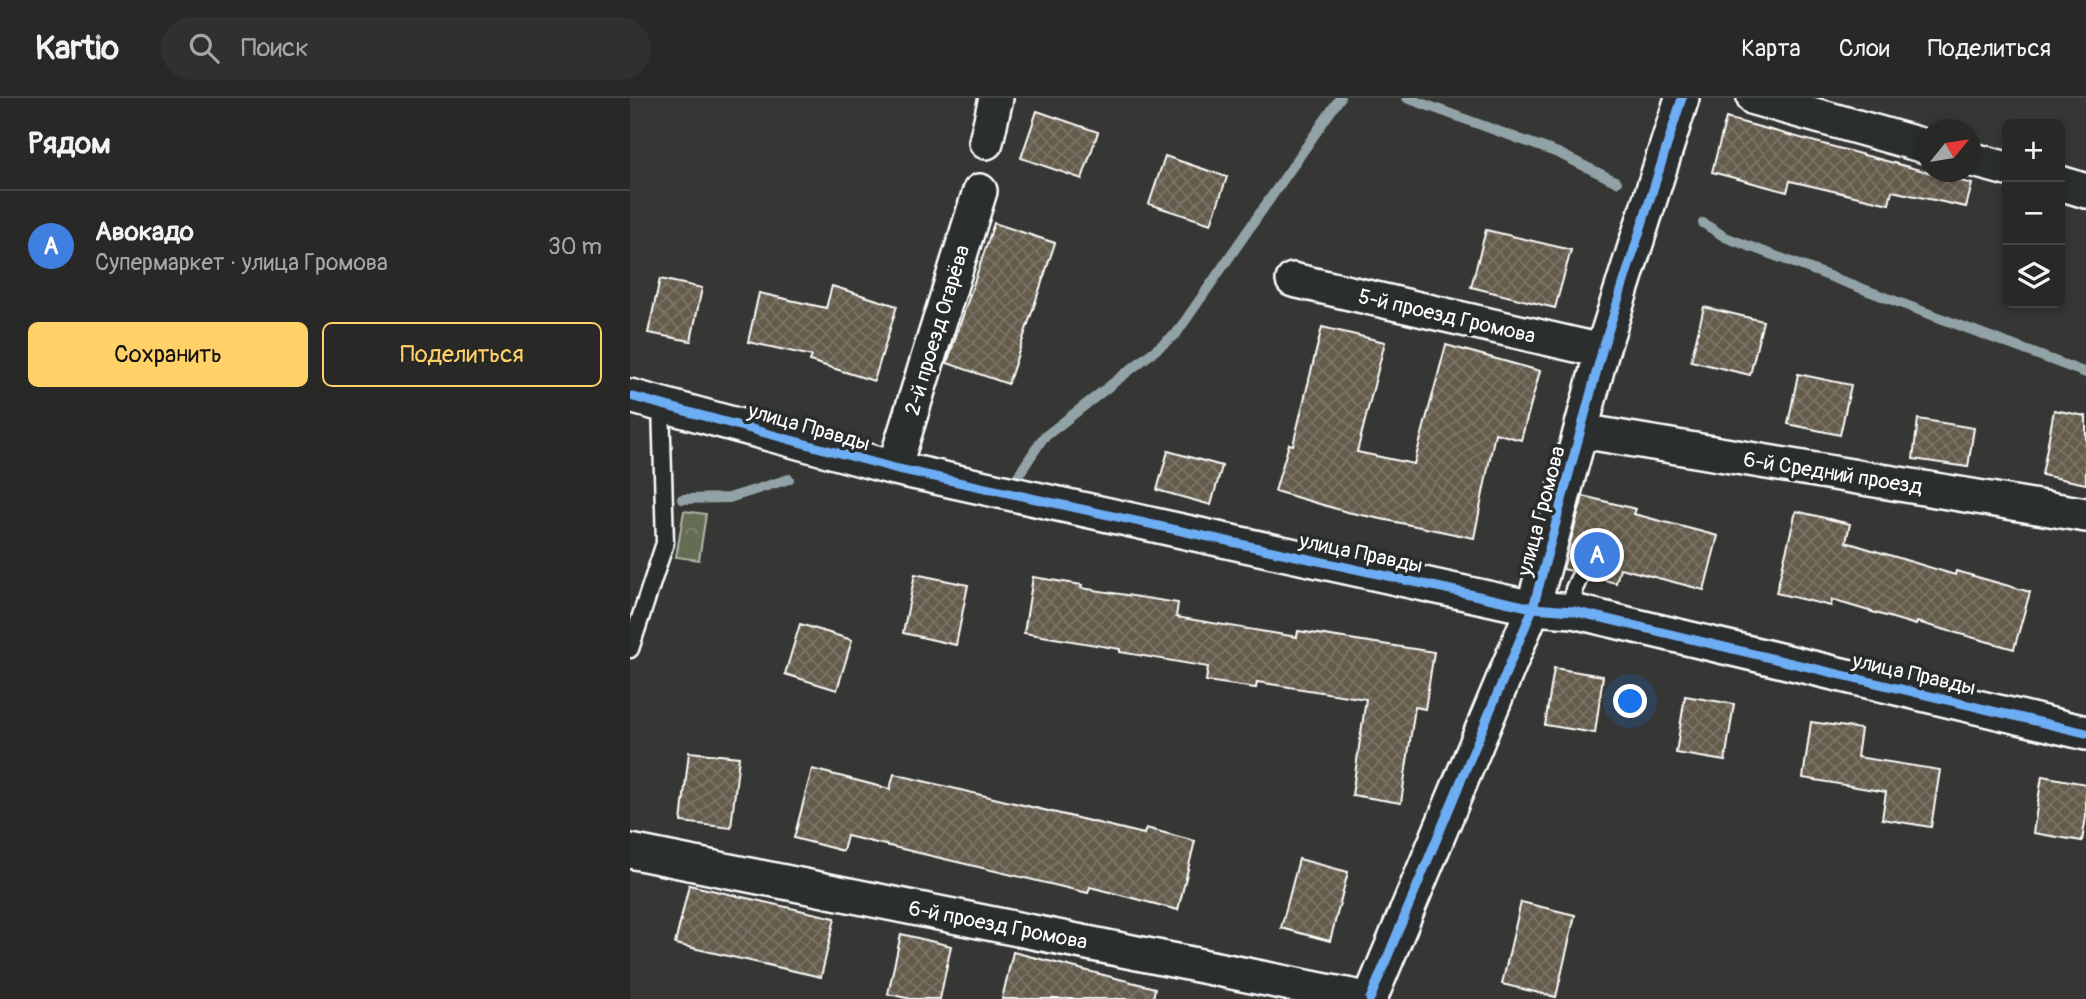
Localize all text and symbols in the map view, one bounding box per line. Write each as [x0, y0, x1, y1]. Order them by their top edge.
search box [161, 17, 651, 80]
text: Kartio [35, 28, 119, 69]
icon: search [185, 29, 223, 67]
text: Поиск [241, 32, 309, 64]
text: Карта [1741, 34, 1801, 63]
text: Слои [1839, 34, 1890, 63]
text: Поделиться [1928, 34, 2051, 63]
north arrow [1918, 119, 1981, 182]
map controls [2002, 119, 2065, 308]
button: + [2002, 119, 2065, 182]
text: Рядом [28, 125, 111, 162]
button: − [2002, 182, 2065, 245]
text: Авокадо [95, 216, 194, 248]
text: A [44, 232, 58, 261]
text: 30 m [548, 232, 602, 261]
street label: 2-й проезд Огарёва [899, 242, 976, 418]
button: layers [2002, 245, 2065, 308]
text: Супермаркет · улица Громова [95, 248, 388, 277]
street label: 5-й проезд Громова [1356, 283, 1538, 350]
button: Сохранить [28, 322, 308, 387]
button: Поделиться [322, 322, 602, 387]
street label: улица Правды [744, 397, 873, 458]
street label: улица Громова [1511, 443, 1572, 580]
street label: 6-й Средний проезд [1741, 446, 1925, 501]
street label: улица Правды [1296, 527, 1425, 580]
pin: A [1574, 529, 1620, 581]
street label: улица Правды [1849, 647, 1978, 702]
your location [1613, 684, 1647, 718]
street label: 6-й проезд Громова [906, 895, 1090, 956]

